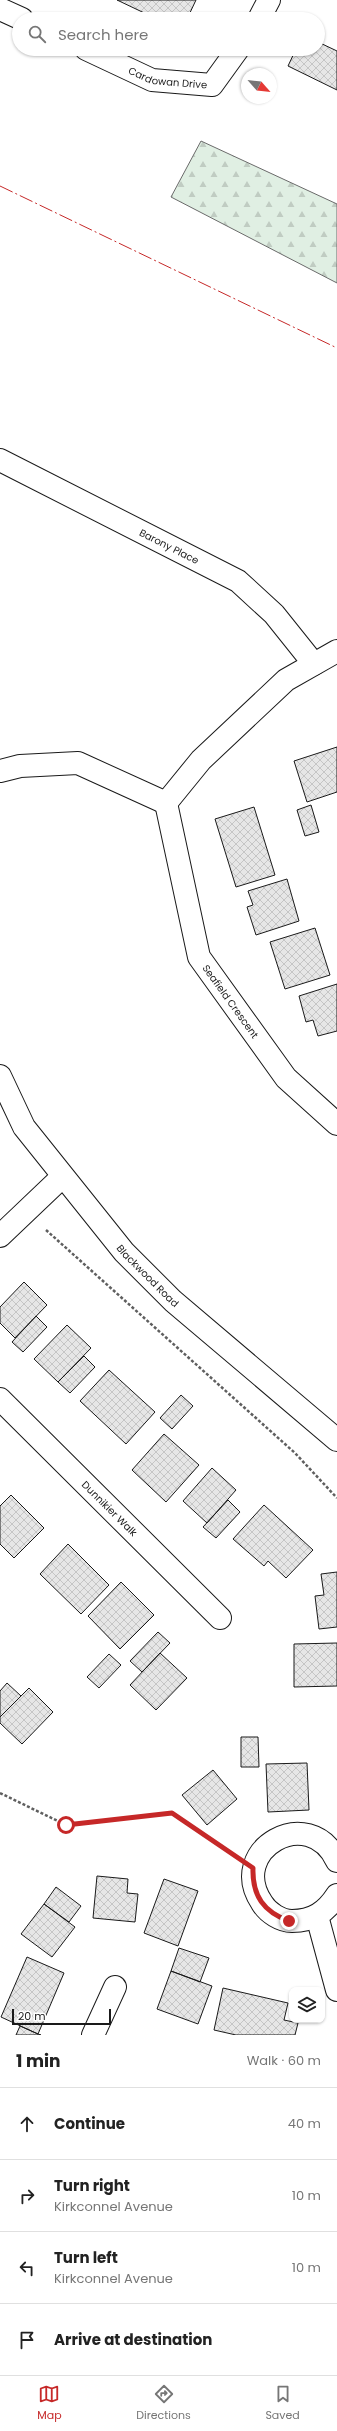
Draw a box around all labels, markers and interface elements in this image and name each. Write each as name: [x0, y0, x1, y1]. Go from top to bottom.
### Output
search box: [12, 12, 325, 56]
icon: search: [26, 23, 48, 45]
text: Search here: [58, 24, 148, 45]
street label: Cardowan Drive: [126, 62, 208, 92]
north arrow: [241, 68, 277, 104]
street label: Barony Place: [137, 525, 202, 568]
street label: Seafield Crescent: [199, 961, 263, 1042]
street label: Blackwood Road: [113, 1241, 182, 1310]
street label: Dunnikier Walk: [79, 1477, 142, 1540]
route start: [57, 1816, 75, 1834]
route end: [280, 1912, 298, 1930]
map controls: [289, 1987, 325, 2023]
button: layers: [289, 1987, 325, 2023]
scale bar: [12, 2007, 111, 2026]
text: 20 m: [18, 2008, 46, 2024]
text: 1 min: [16, 2049, 60, 2073]
text: Walk · 60 m: [247, 2051, 321, 2070]
icon: ahead: [16, 2113, 38, 2135]
text: Continue: [54, 2113, 125, 2134]
text: 40 m: [288, 2114, 321, 2133]
text: Turn right: [54, 2175, 130, 2196]
icon: right: [16, 2185, 38, 2207]
text: 10 m: [292, 2186, 321, 2205]
text: Kirkconnel Avenue: [54, 2197, 173, 2216]
text: Turn left: [54, 2247, 118, 2268]
icon: left: [16, 2257, 38, 2279]
text: 10 m: [292, 2258, 321, 2277]
text: Kirkconnel Avenue: [54, 2269, 173, 2288]
icon: arrive: [16, 2329, 38, 2351]
text: Arrive at destination: [54, 2329, 212, 2350]
tab: Map: [37, 2383, 62, 2424]
tab: Directions: [136, 2383, 191, 2424]
tab: Saved: [265, 2383, 300, 2424]

